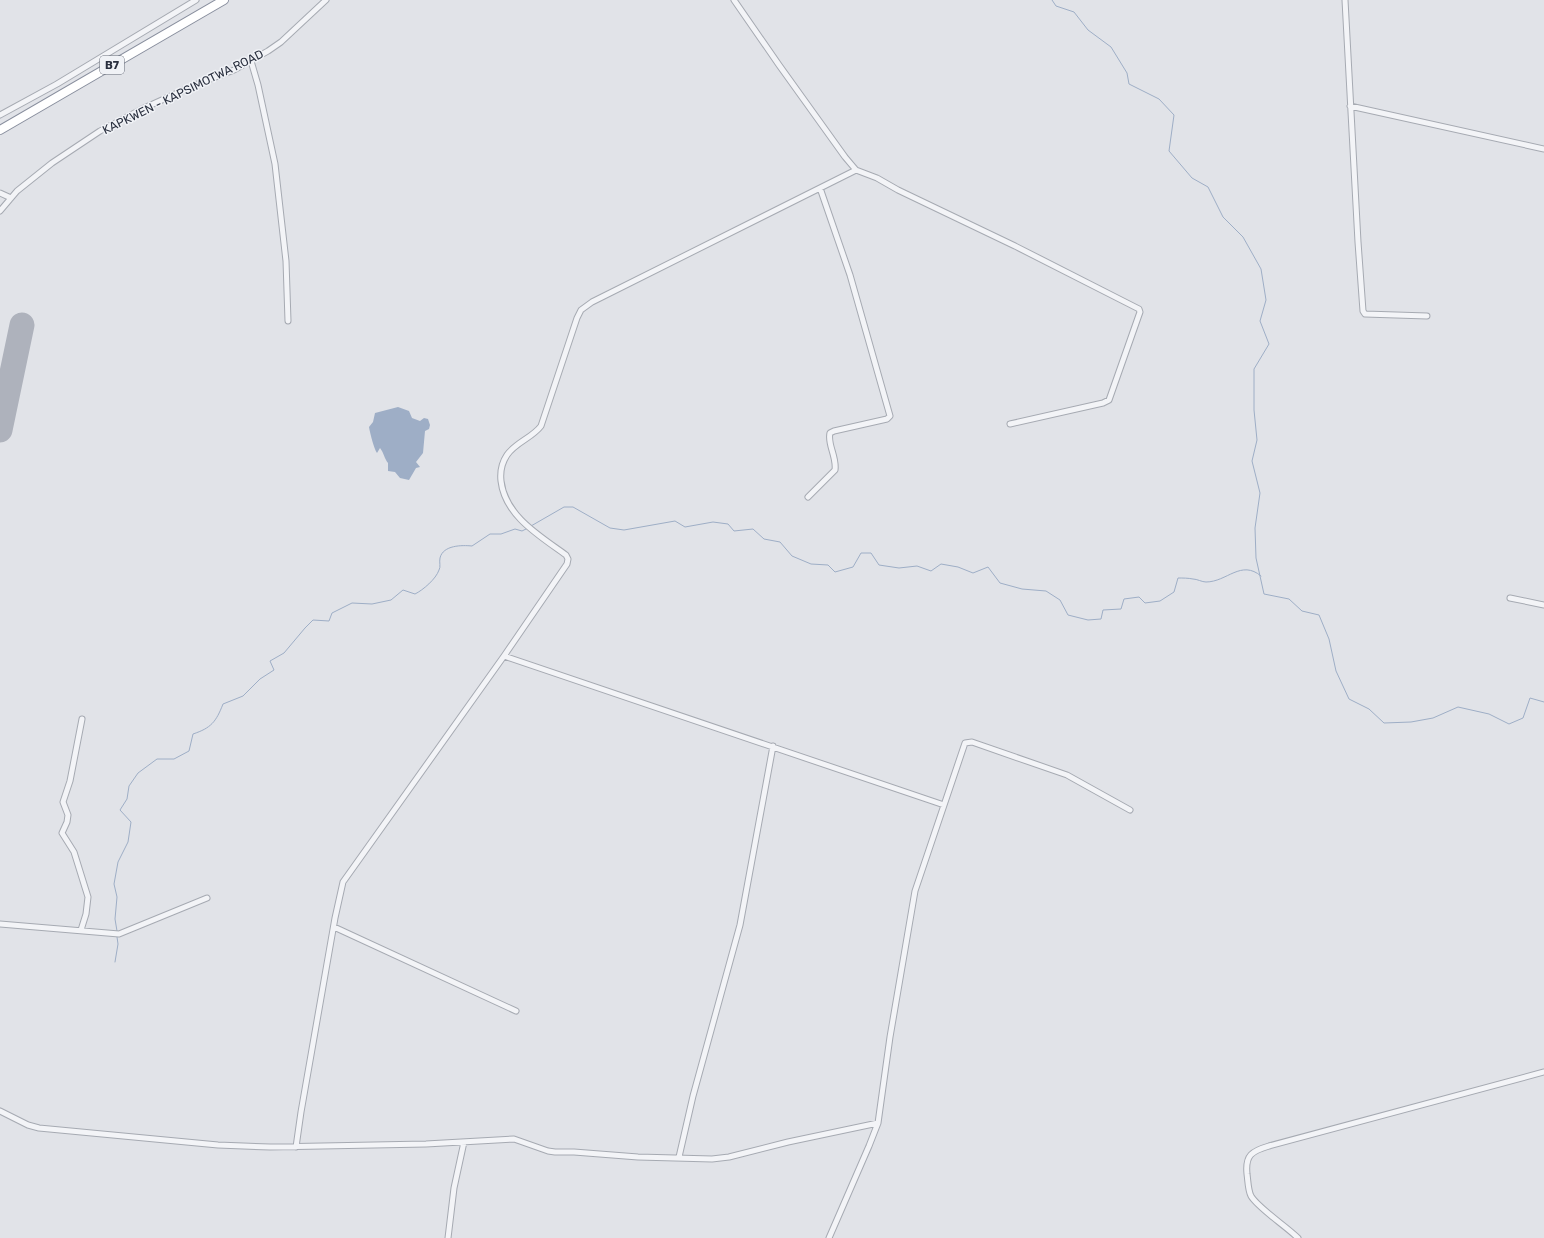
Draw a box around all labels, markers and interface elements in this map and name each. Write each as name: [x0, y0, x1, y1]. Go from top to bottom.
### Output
street label: KAPKWEN - KAPSIMOTWA ROAD: [100, 47, 266, 137]
road number: B7: [100, 56, 124, 74]

